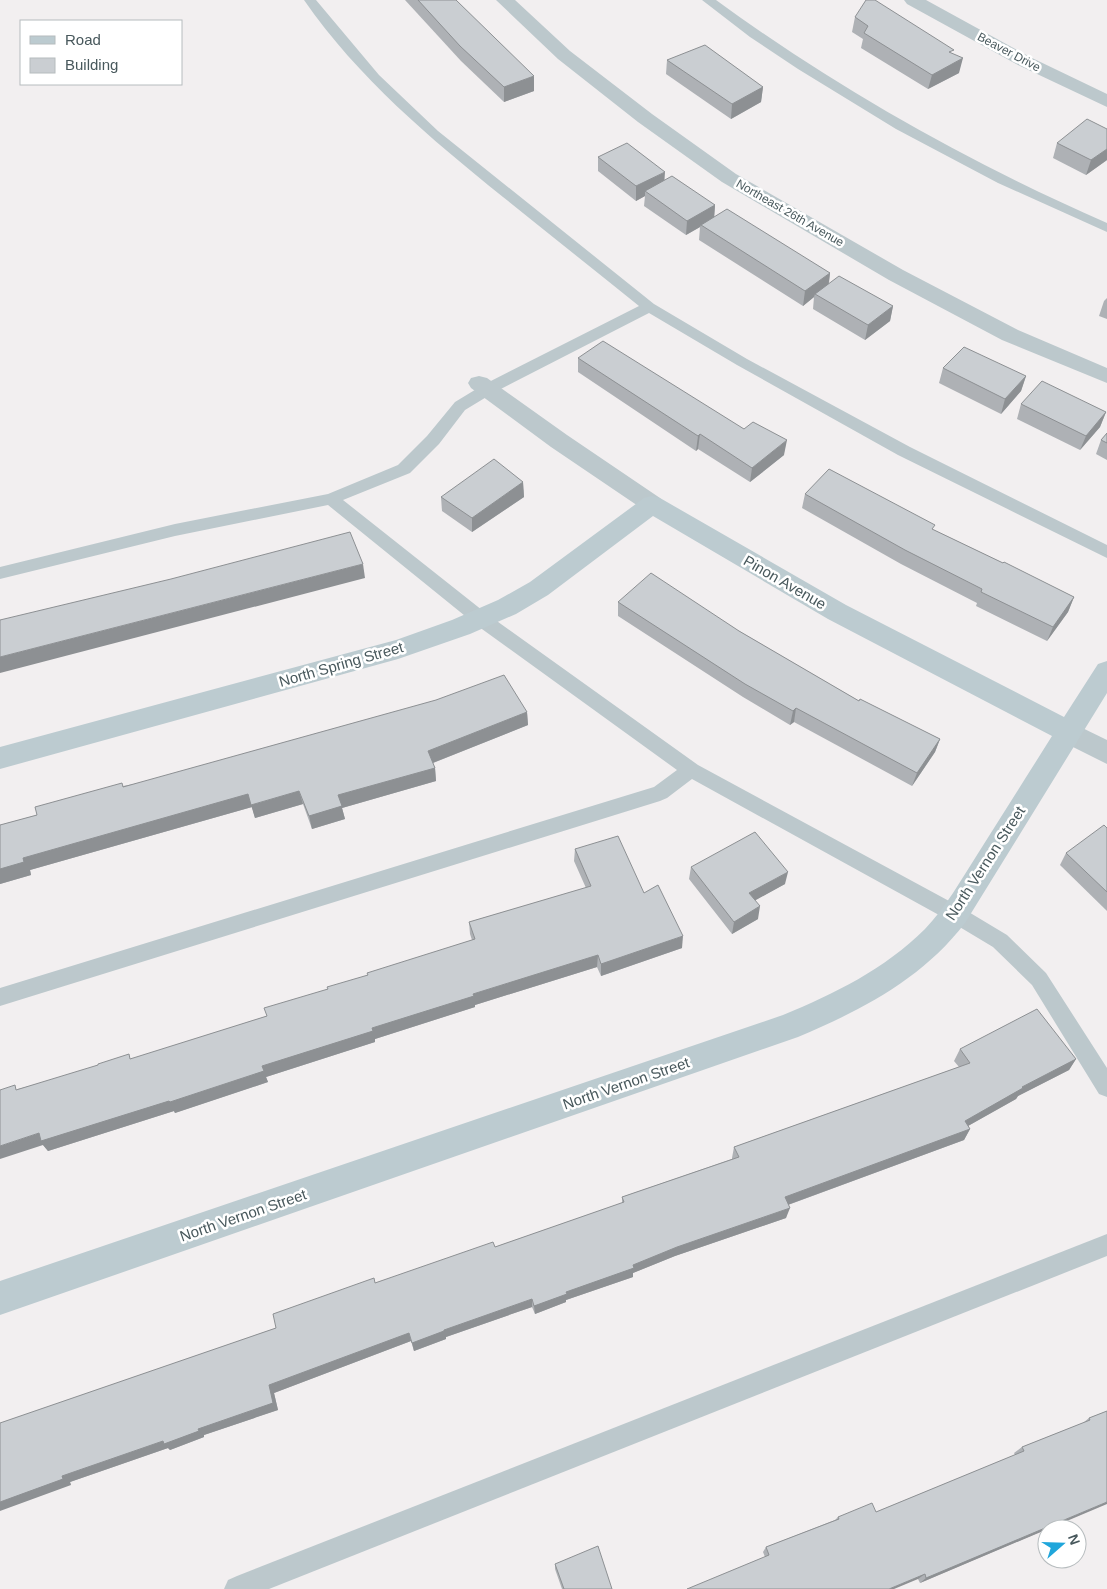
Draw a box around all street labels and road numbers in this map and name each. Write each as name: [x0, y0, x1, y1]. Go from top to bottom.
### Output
street label: Beaver Drive: [975, 30, 1043, 75]
street label: Northeast 26th Avenue: [734, 176, 847, 250]
street label: Pinon Avenue: [741, 552, 829, 612]
street label: North Spring Street: [277, 638, 406, 690]
street label: North Vernon Street: [942, 802, 1029, 923]
street label: North Vernon Street: [561, 1053, 692, 1113]
street label: North Vernon Street: [178, 1185, 309, 1245]

